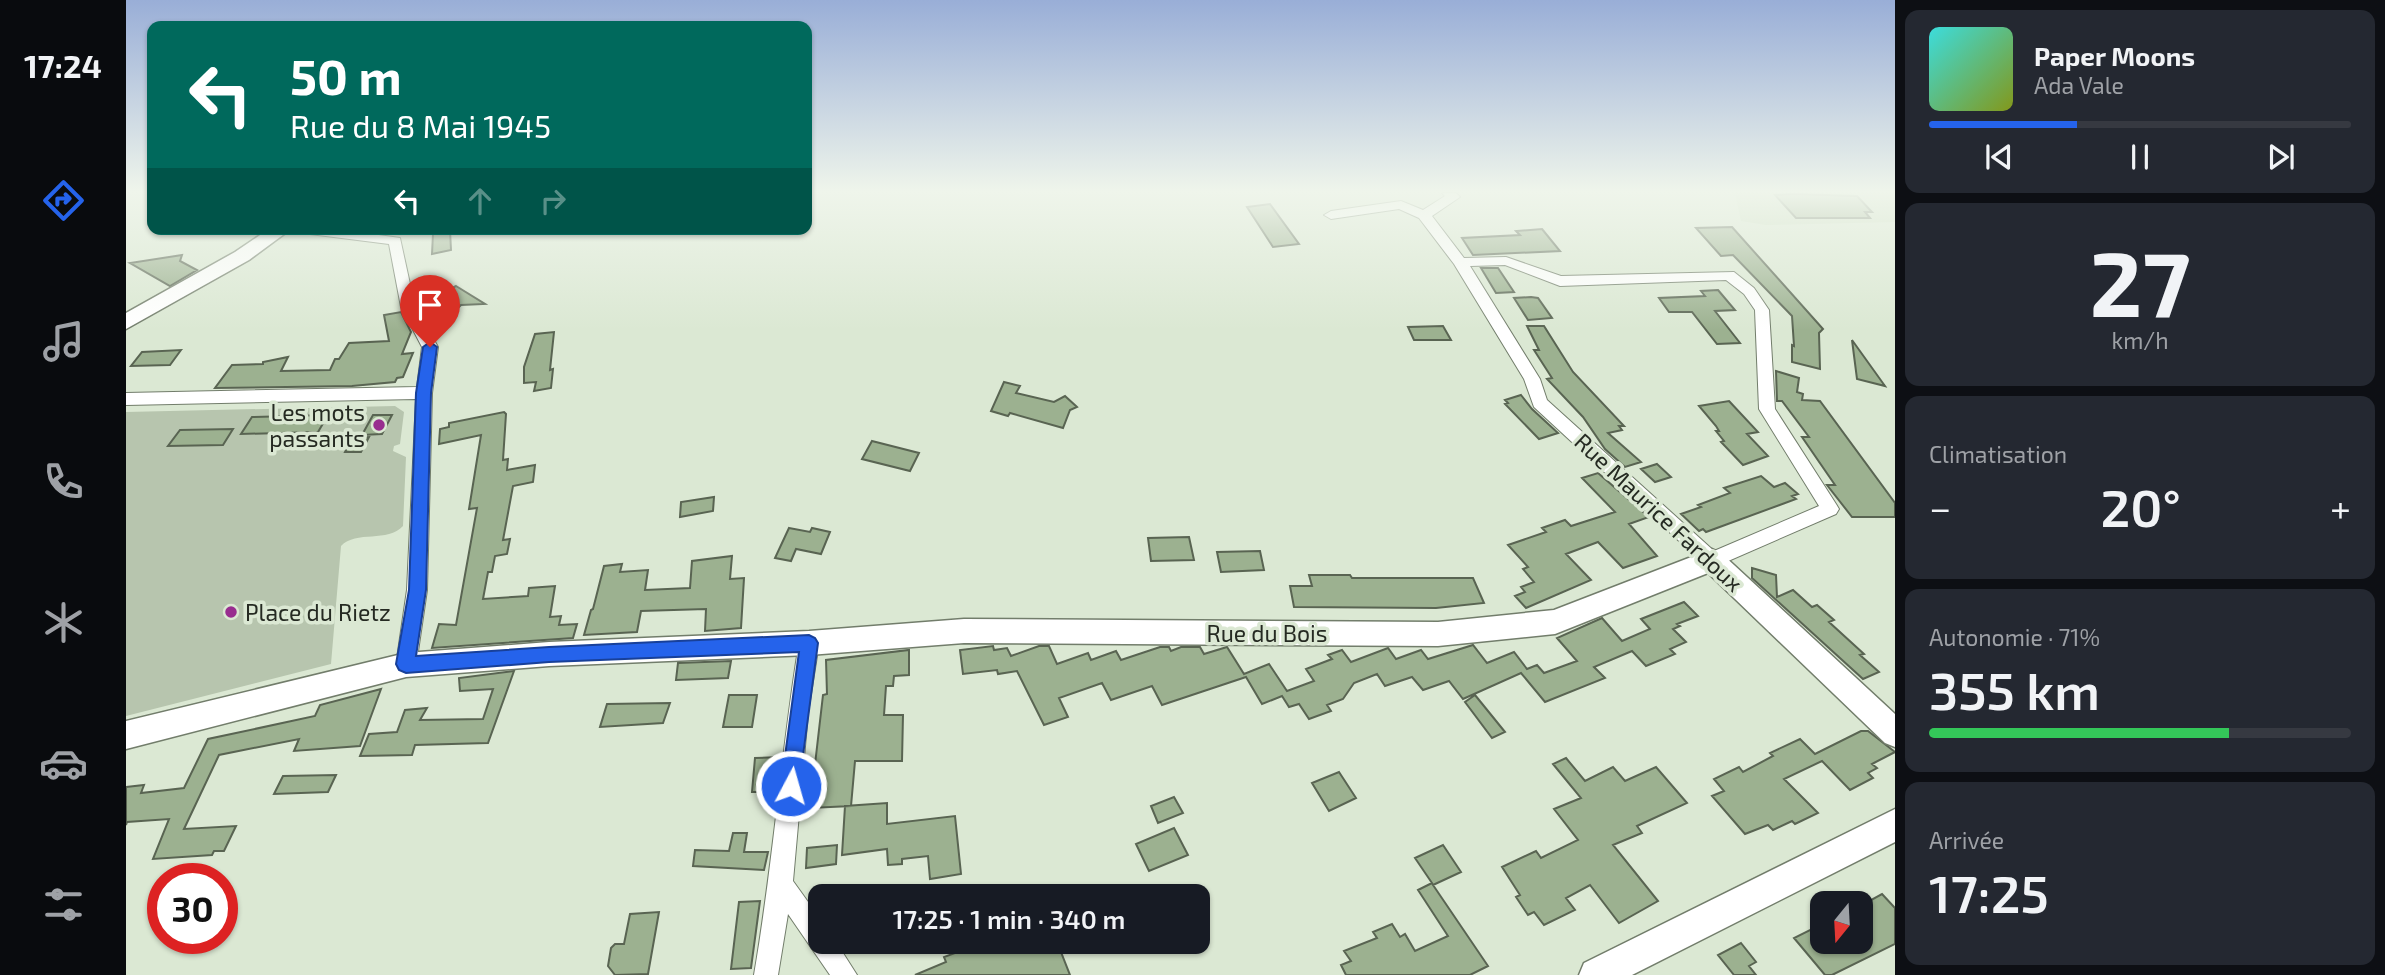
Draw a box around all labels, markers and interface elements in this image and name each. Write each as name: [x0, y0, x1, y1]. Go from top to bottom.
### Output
text: Paper Moons: [2034, 40, 2195, 71]
text: 17:24: [24, 46, 102, 84]
text: 50 m: [290, 46, 402, 105]
icon: left: [175, 49, 266, 140]
text: Ada Vale: [2034, 71, 2124, 99]
text: Rue du 8 Mai 1945: [290, 106, 551, 144]
icon: previous: [1980, 138, 2018, 176]
icon: pause: [2121, 138, 2159, 176]
icon: next: [2262, 138, 2300, 176]
icon: directions: [39, 176, 88, 225]
icon: left: [388, 182, 426, 220]
icon: ahead: [461, 182, 499, 220]
icon: right: [534, 182, 572, 220]
text: 27: [2090, 226, 2190, 335]
pin: [400, 275, 460, 347]
icon: arrive: [411, 286, 449, 324]
icon: music: [39, 317, 88, 366]
text: km/h: [2111, 326, 2169, 354]
place label: Les mots passants: [269, 398, 365, 452]
marker: Les mots passants: [371, 417, 387, 433]
street label: Rue Maurice Fardoux: [1569, 427, 1749, 597]
text: Climatisation: [1929, 440, 2067, 468]
icon: phone: [39, 457, 88, 506]
text: 20°: [2100, 475, 2181, 537]
text: −: [1929, 484, 1951, 530]
text: +: [2330, 484, 2351, 530]
icon: climate: [39, 598, 88, 647]
place label: Place du Rietz: [245, 598, 391, 626]
marker: Place du Rietz: [223, 604, 239, 620]
street label: Rue du Bois: [1207, 619, 1327, 647]
text: Autonomie · 71%: [1929, 623, 2100, 651]
text: 355 km: [1929, 658, 2100, 720]
icon: car: [39, 739, 88, 788]
position arrow: [754, 749, 828, 823]
text: Arrivée: [1929, 826, 2004, 854]
text: 17:25: [1929, 861, 2049, 923]
speed limit sign: 30: [147, 863, 238, 954]
icon: filters: [39, 880, 88, 929]
north arrow: [1810, 891, 1872, 954]
map controls: [1810, 891, 1873, 954]
text: 17:25 · 1 min · 340 m: [893, 903, 1125, 934]

